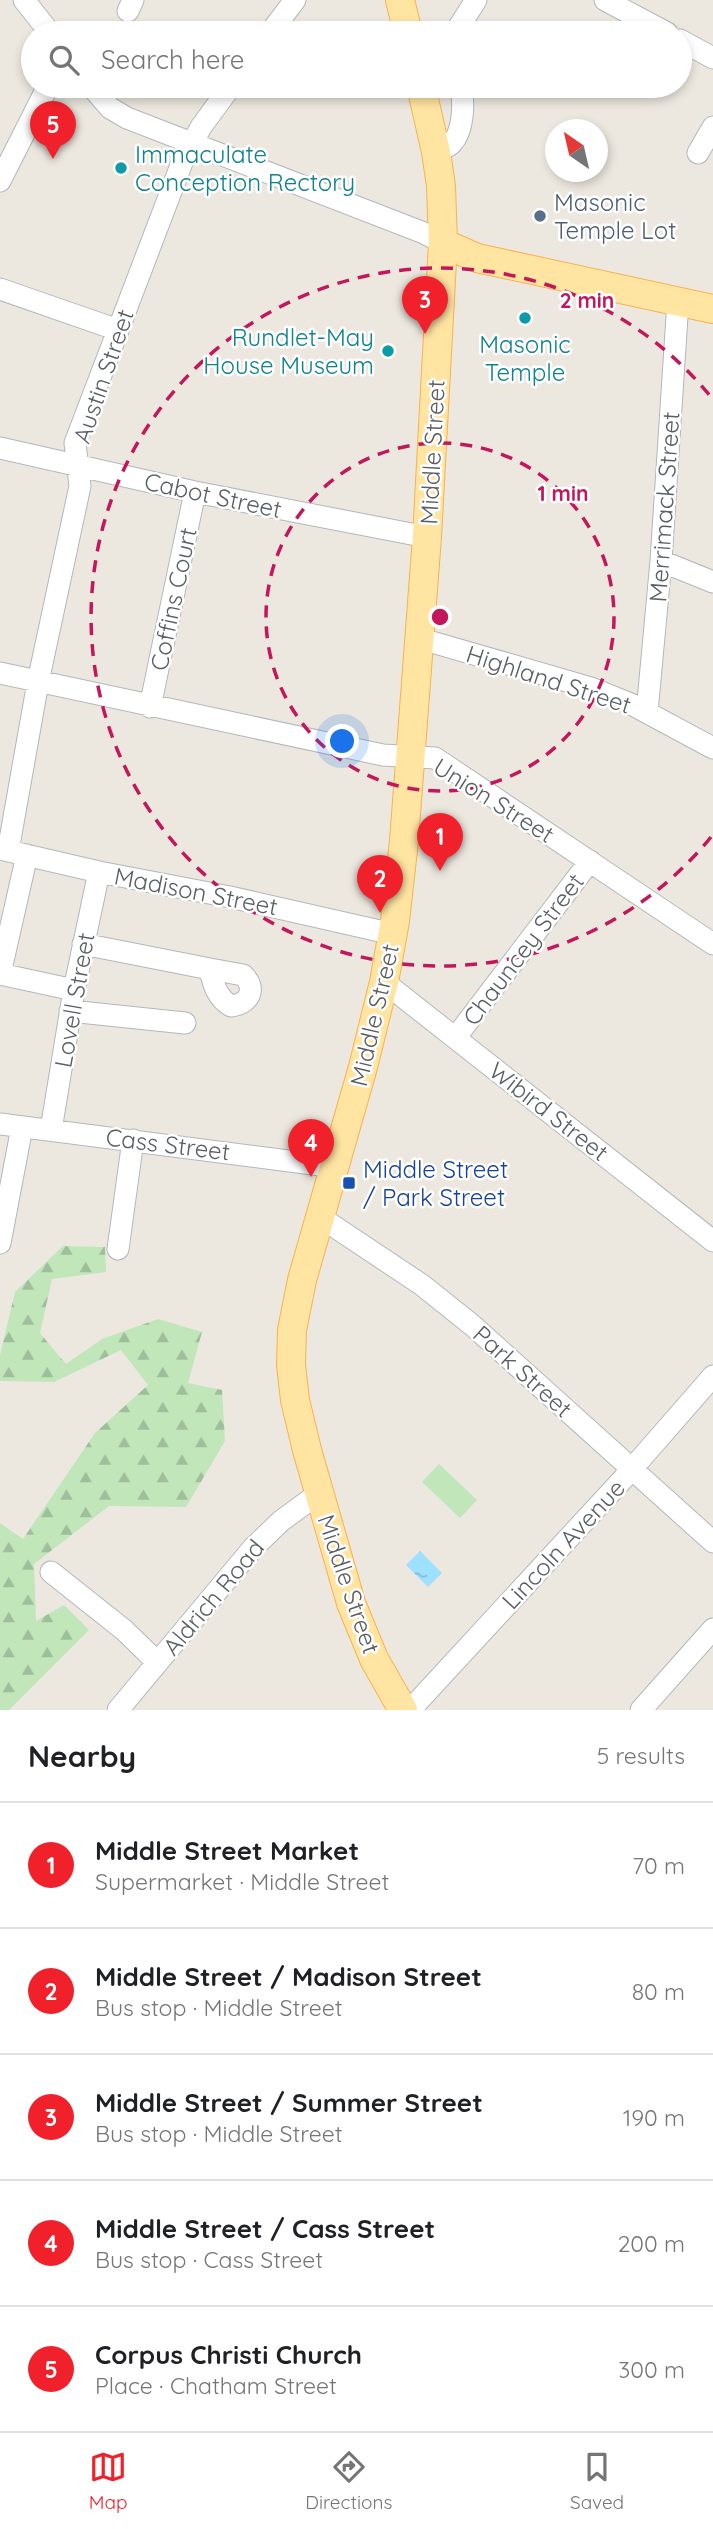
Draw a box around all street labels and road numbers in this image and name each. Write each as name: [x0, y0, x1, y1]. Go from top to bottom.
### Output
street label: Austin Street: [66, 305, 140, 447]
street label: Middle Street: [413, 379, 451, 525]
street label: Merrimack Street: [642, 411, 686, 603]
street label: Cabot Street: [142, 466, 284, 524]
street label: Coffins Court: [143, 525, 203, 673]
street label: Highland Street: [463, 638, 635, 720]
street label: Union Street: [428, 751, 560, 849]
street label: Madison Street: [112, 860, 280, 922]
street label: Chauncey Street: [456, 867, 590, 1031]
street label: Lovell Street: [47, 930, 101, 1070]
street label: Middle Street: [343, 941, 405, 1089]
street label: Wibird Street: [483, 1055, 615, 1167]
street label: Cass Street: [104, 1122, 232, 1166]
street label: Park Street: [467, 1319, 579, 1423]
street label: Lincoln Avenue: [495, 1473, 631, 1615]
street label: Middle Street: [311, 1511, 387, 1657]
street label: Aldrich Road: [156, 1533, 270, 1661]

